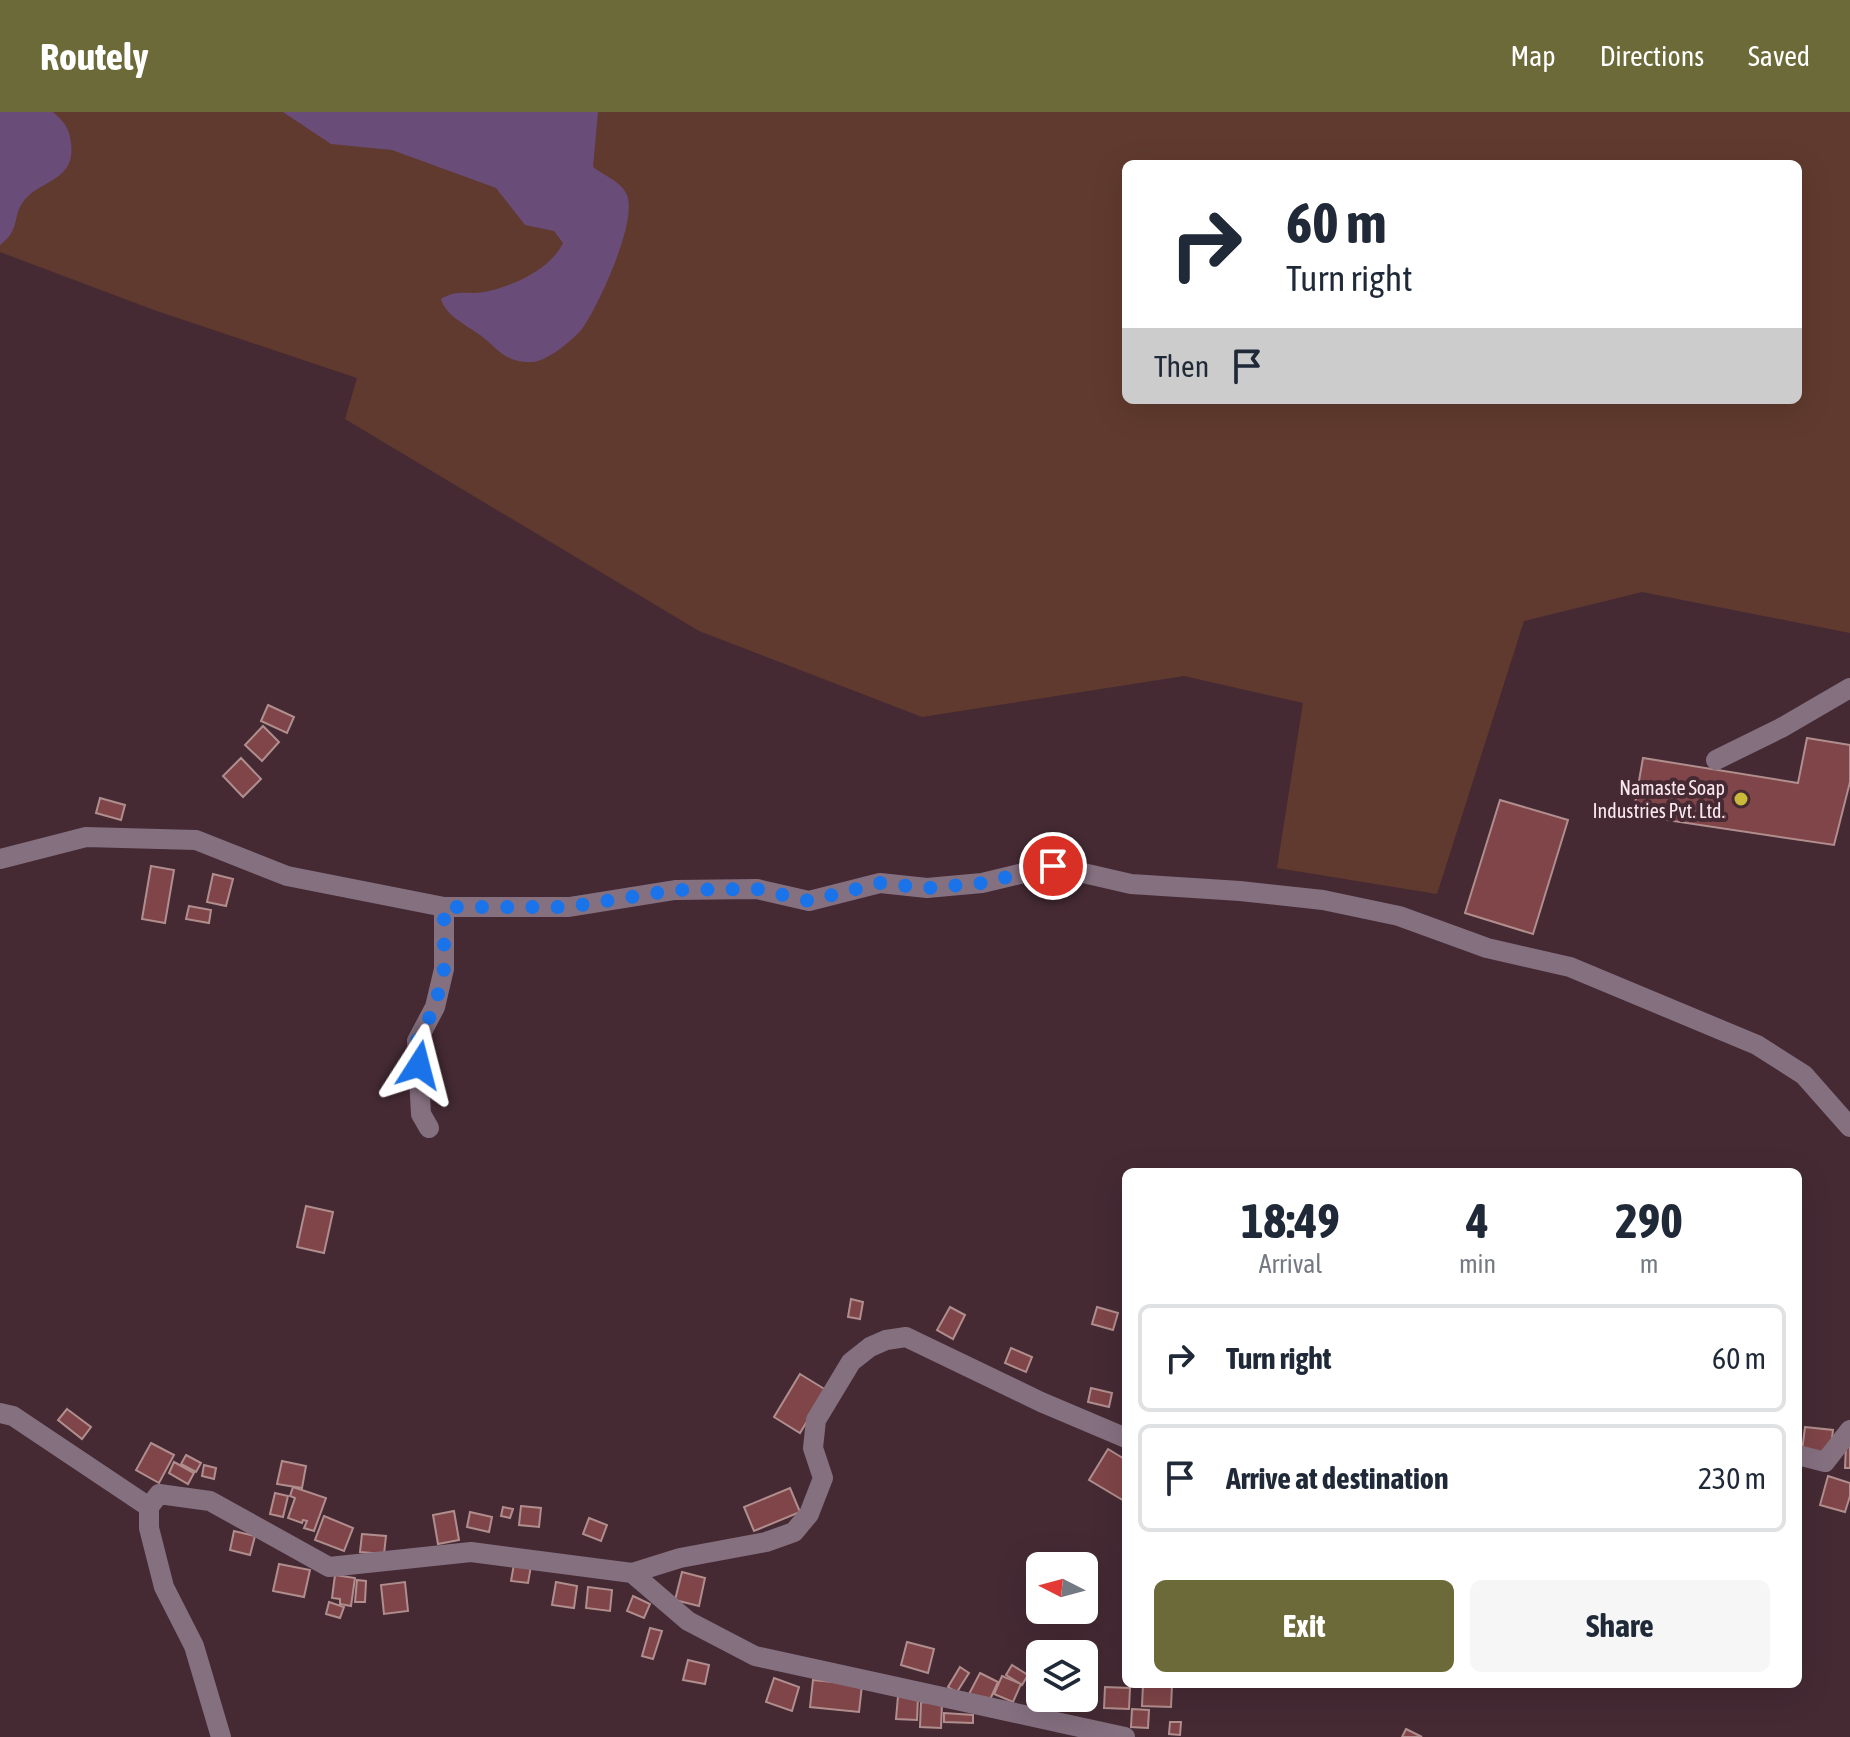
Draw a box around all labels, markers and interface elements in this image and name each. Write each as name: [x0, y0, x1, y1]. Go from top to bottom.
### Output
text: Routely: [40, 35, 148, 78]
text: Map: [1511, 40, 1556, 72]
text: Directions: [1600, 40, 1704, 72]
text: Saved: [1748, 40, 1810, 72]
text: 60 m: [1286, 191, 1387, 255]
icon: right: [1154, 192, 1258, 296]
text: Turn right: [1286, 257, 1413, 299]
icon: arrive: [1225, 344, 1269, 388]
text: Then: [1154, 349, 1209, 383]
place label: Namaste Soap Industries Pvt. Ltd.: [1592, 776, 1725, 822]
marker: Namaste Soap Industries Pvt. Ltd.: [1732, 790, 1750, 808]
pin: [1019, 832, 1087, 900]
icon: arrive: [1031, 844, 1075, 888]
position arrow: [377, 1023, 461, 1107]
text: 18:49: [1241, 1193, 1340, 1248]
text: 4: [1466, 1193, 1489, 1248]
text: 290: [1615, 1193, 1683, 1248]
text: Arrival: [1259, 1249, 1322, 1279]
text: min: [1459, 1249, 1496, 1279]
text: m: [1640, 1249, 1658, 1279]
icon: right: [1158, 1336, 1202, 1380]
text: Turn right: [1226, 1341, 1332, 1375]
text: 60 m: [1712, 1341, 1766, 1375]
icon: arrive: [1158, 1456, 1202, 1500]
text: Arrive at destination: [1226, 1461, 1448, 1495]
text: 230 m: [1698, 1461, 1766, 1495]
north arrow: [1026, 1552, 1098, 1624]
map controls: [1026, 1552, 1098, 1712]
button: Exit: [1154, 1580, 1454, 1672]
button: Share: [1470, 1580, 1770, 1672]
button: layers: [1026, 1640, 1098, 1712]

